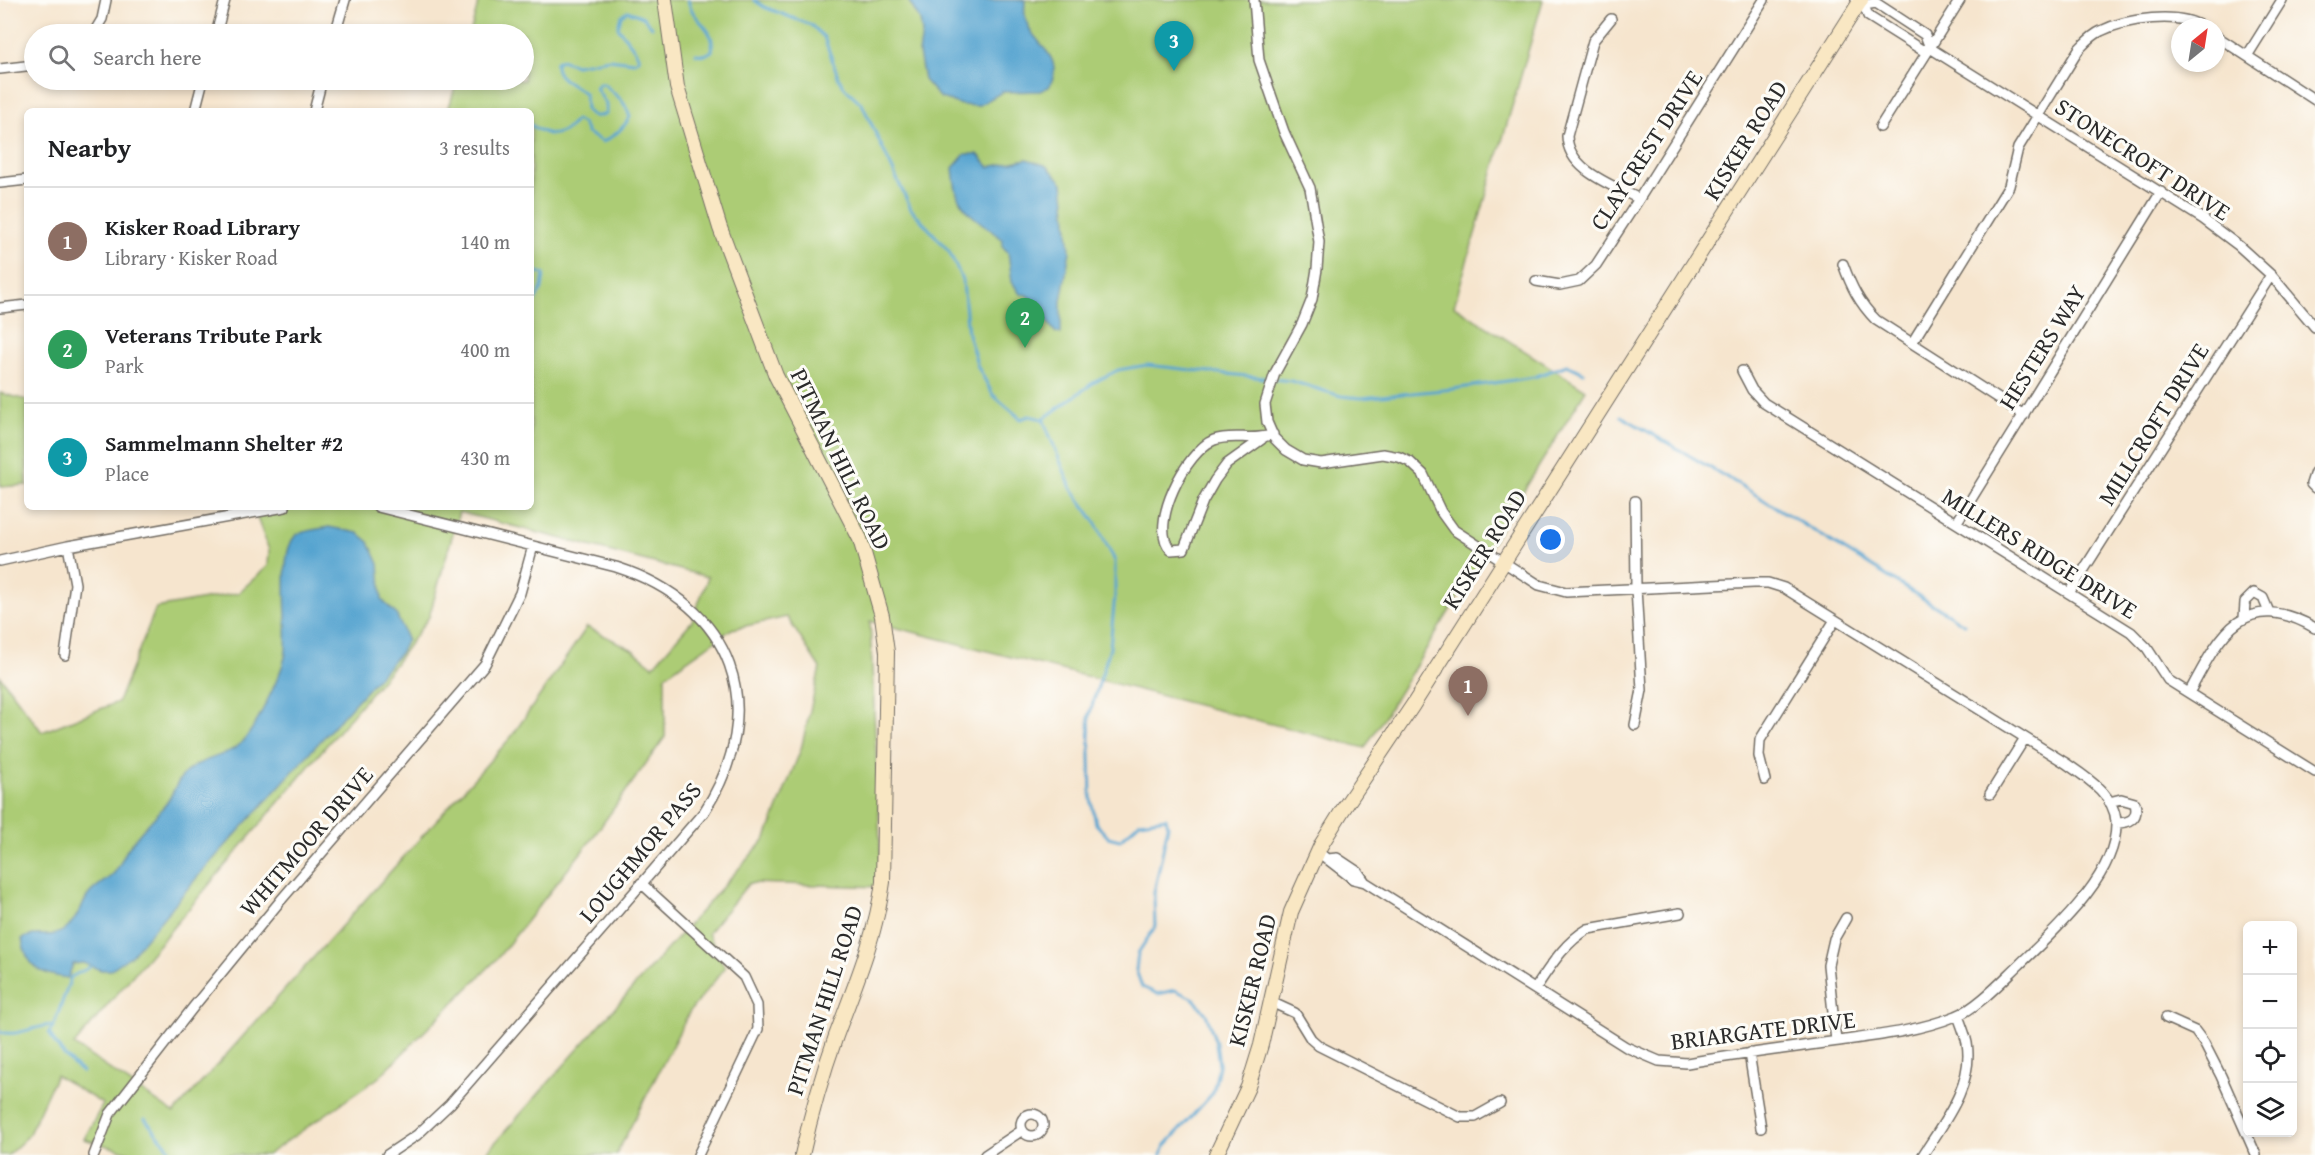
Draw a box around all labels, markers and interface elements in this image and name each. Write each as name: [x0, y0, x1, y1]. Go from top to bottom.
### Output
north arrow: [2171, 18, 2225, 72]
pin: 3: [1154, 22, 1194, 71]
search box: [24, 24, 534, 90]
icon: search: [45, 41, 78, 74]
text: Search here: [93, 41, 202, 73]
street label: CLAYCREST DRIVE: [1581, 63, 1711, 237]
street label: KISKER ROAD: [1694, 73, 1796, 207]
street label: STONECROFT DRIVE: [2048, 89, 2238, 229]
text: Nearby: [48, 128, 131, 167]
text: 3 results: [439, 133, 510, 162]
text: Kisker Road Library: [105, 211, 300, 243]
text: 1: [62, 227, 73, 256]
text: 140 m: [460, 227, 510, 256]
text: Library · Kisker Road: [105, 243, 278, 272]
street label: HESTERS WAY: [1990, 278, 2094, 416]
pin: 2: [1006, 298, 1044, 348]
text: Veterans Tribute Park: [105, 319, 322, 351]
text: 2: [62, 335, 73, 364]
text: 400 m: [460, 335, 510, 364]
street label: MILLCROFT DRIVE: [2089, 336, 2217, 512]
text: Park: [105, 351, 144, 380]
street label: PITMAN HILL ROAD: [782, 362, 900, 556]
text: Sammelmann Shelter #2: [105, 427, 343, 459]
text: 3: [62, 443, 73, 472]
text: 430 m: [460, 443, 510, 472]
text: Place: [105, 459, 149, 488]
street label: MILLERS RIDGE DRIVE: [1936, 479, 2144, 627]
street label: KISKER ROAD: [1433, 482, 1535, 616]
your location: [1536, 525, 1565, 554]
pin: 1: [1448, 666, 1488, 716]
street label: WHITMOOR DRIVE: [231, 758, 381, 924]
street label: LOUGHMOR PASS: [570, 774, 710, 930]
street label: PITMAN HILL ROAD: [777, 901, 871, 1099]
street label: KISKER ROAD: [1219, 910, 1285, 1050]
map controls: [2243, 921, 2297, 1137]
button: +: [2243, 921, 2297, 975]
button: −: [2243, 975, 2297, 1029]
street label: BRIARGATE DRIVE: [1669, 1001, 1857, 1059]
button: locate: [2243, 1029, 2297, 1083]
button: layers: [2243, 1083, 2297, 1137]

